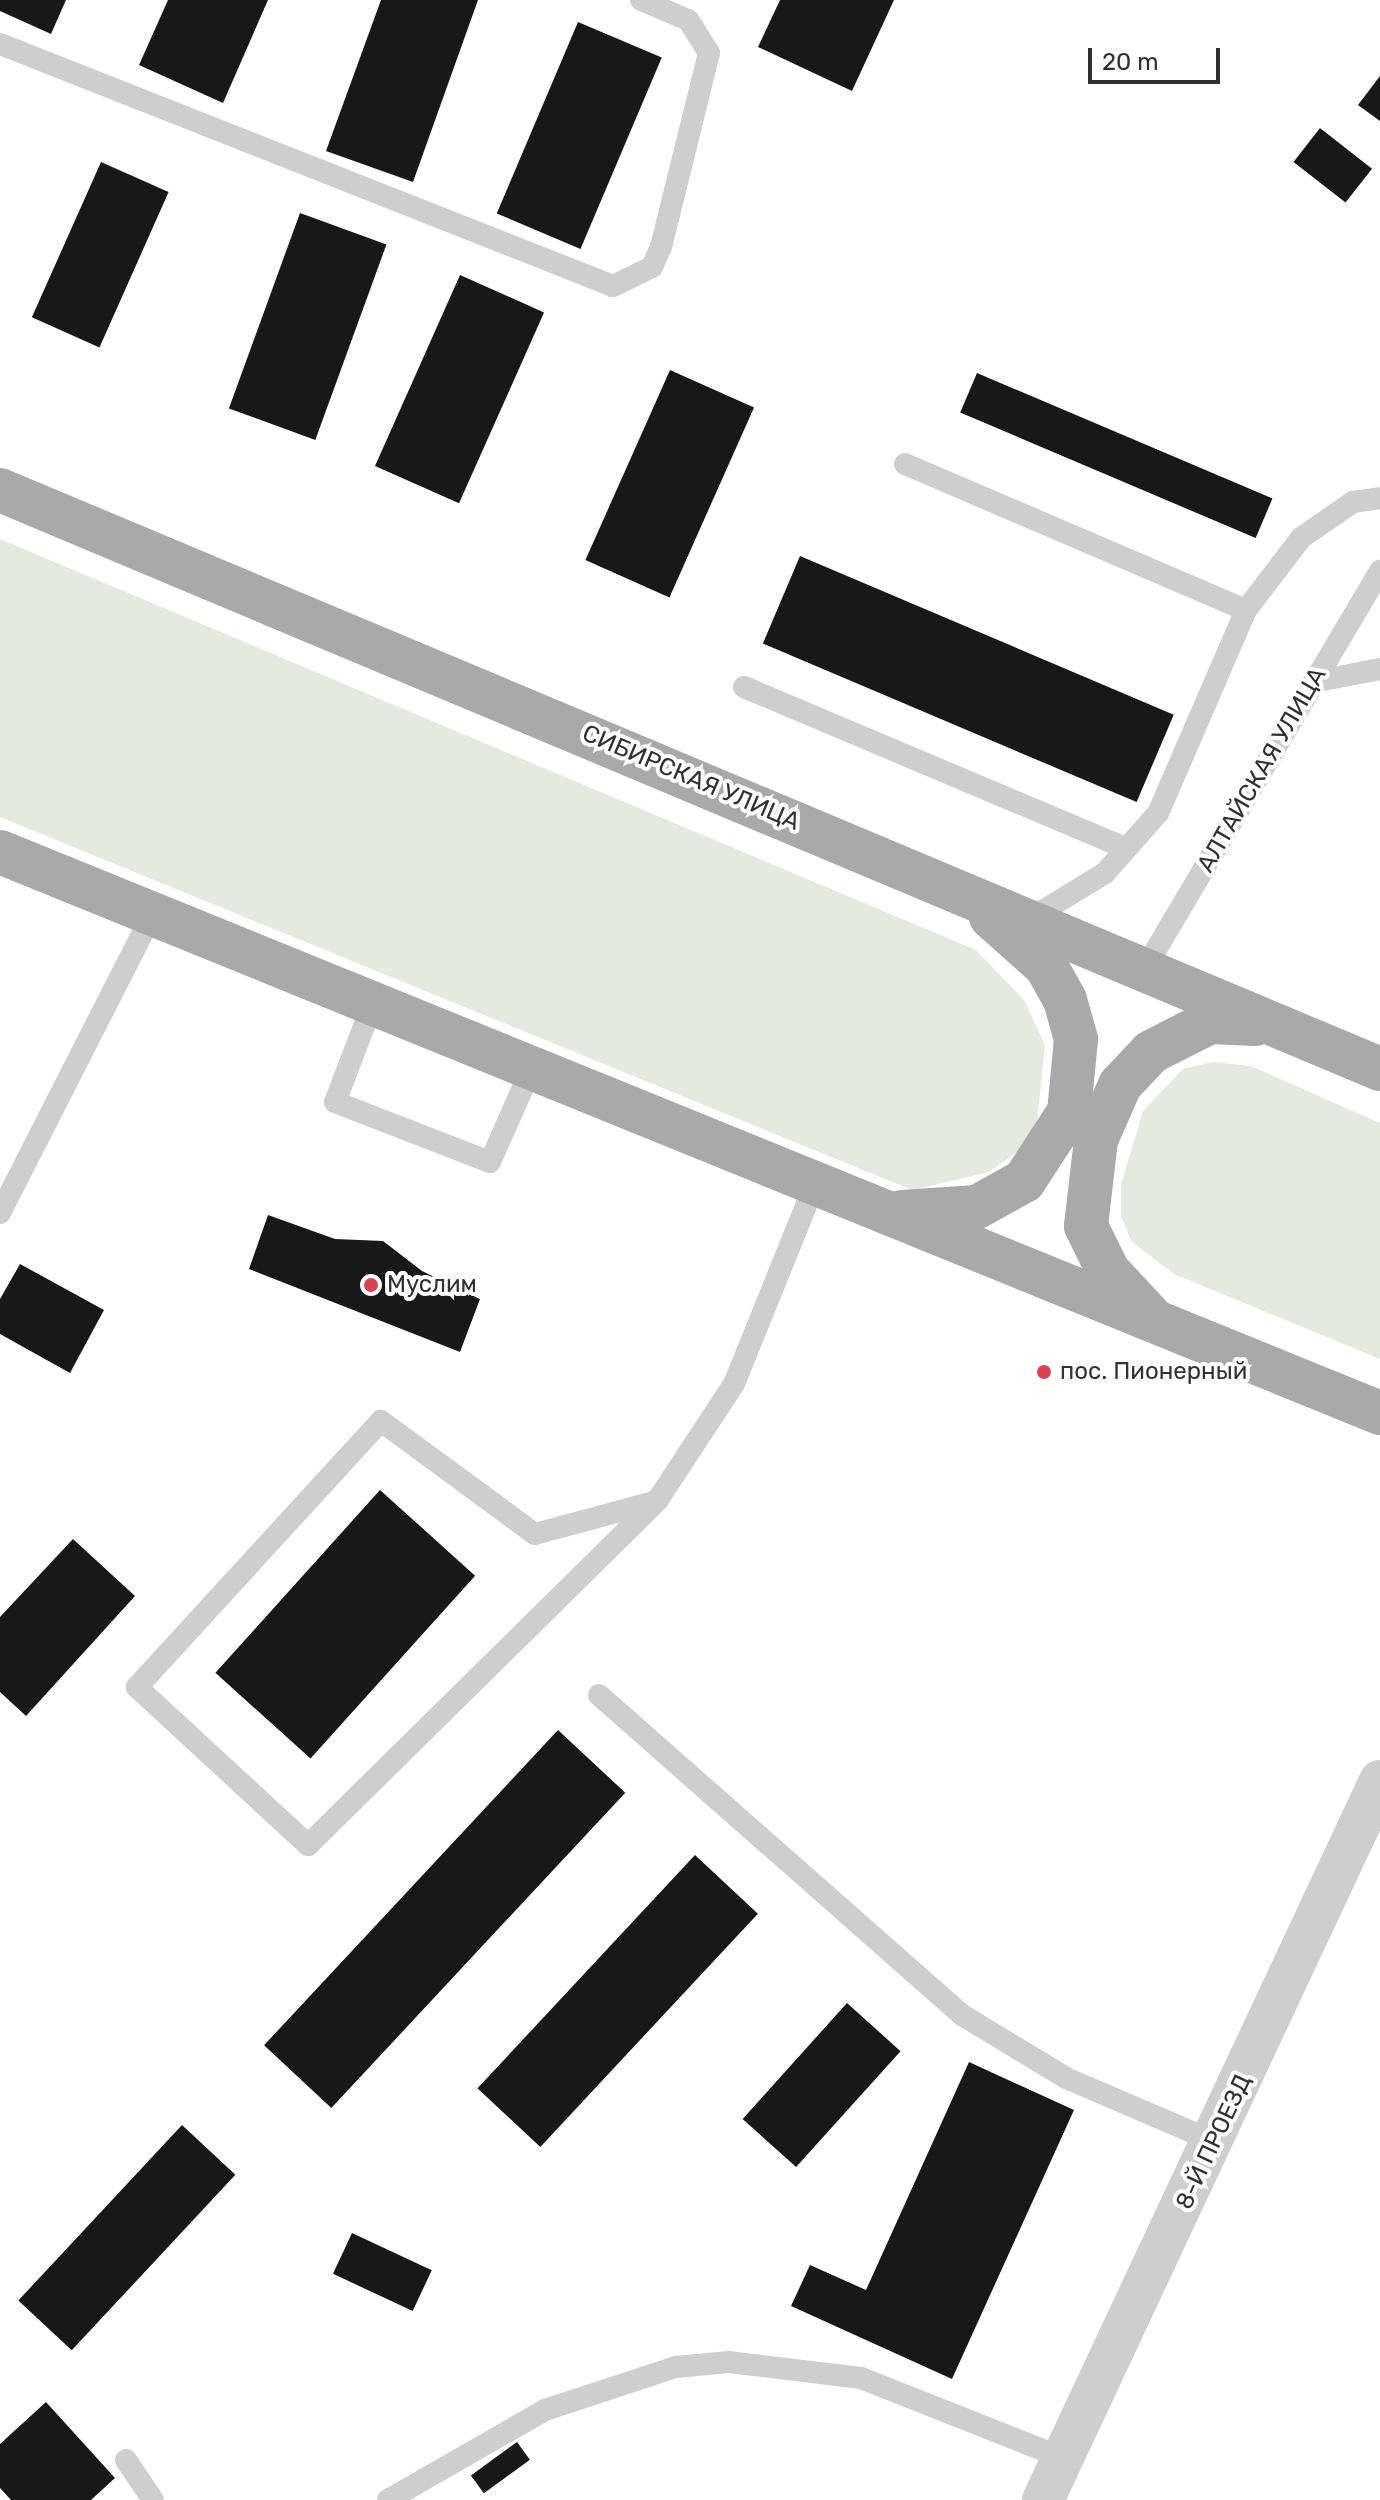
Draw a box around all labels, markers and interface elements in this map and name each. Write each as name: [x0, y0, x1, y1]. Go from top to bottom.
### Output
scale bar: [1092, 32, 1224, 82]
text: 20 m: [1102, 48, 1159, 76]
street label: АЛТАЙСКАЯ УЛИЦА: [1192, 662, 1332, 878]
street label: СИБИРСКАЯ УЛИЦА: [578, 719, 804, 837]
place label: Муслим: [387, 1271, 477, 1299]
marker: Муслим: [362, 1276, 380, 1294]
place label: пос. Пионерный: [1060, 1358, 1247, 1386]
marker: пос. Пионерный: [1035, 1363, 1053, 1381]
street label: 8-Й ПРОЕЗД: [1170, 2070, 1258, 2214]

